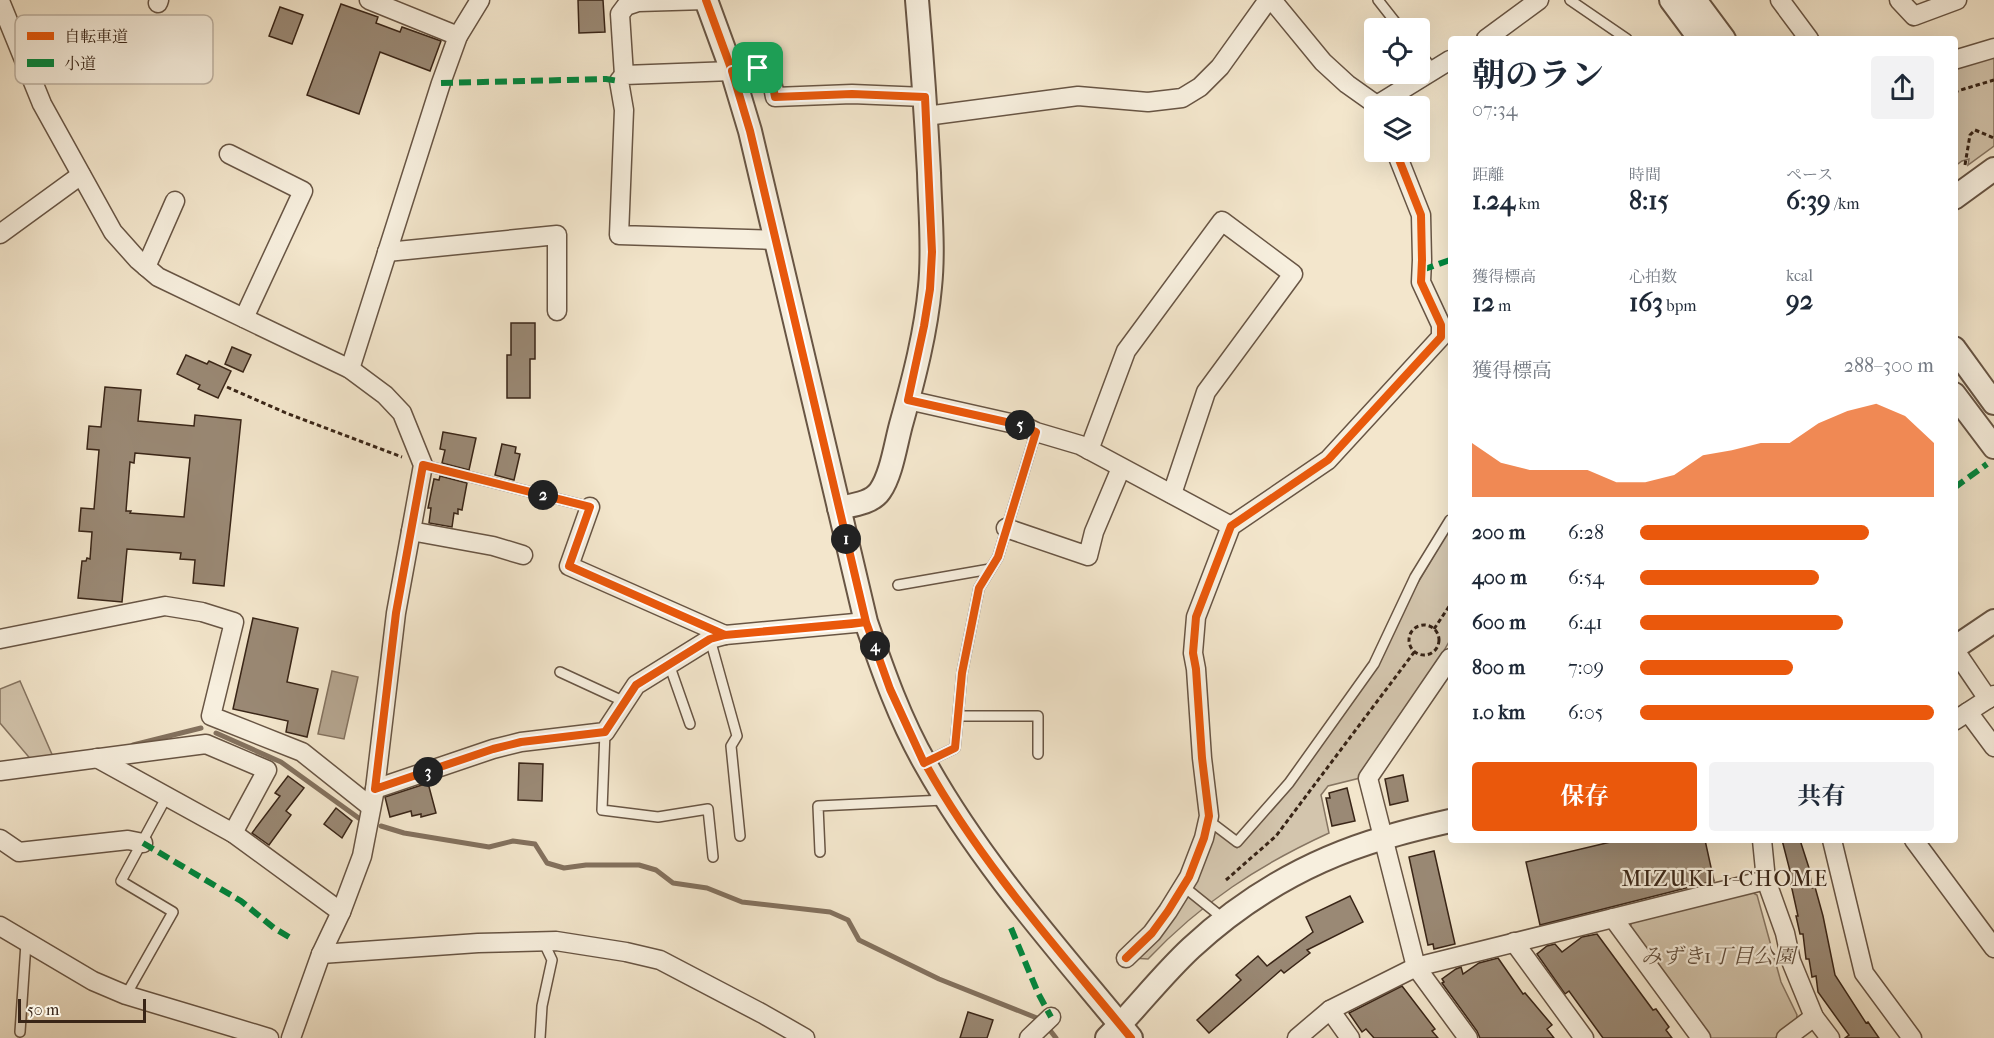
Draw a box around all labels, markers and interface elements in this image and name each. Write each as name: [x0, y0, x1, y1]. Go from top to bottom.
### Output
legend: [15, 15, 213, 84]
map controls: [1364, 18, 1430, 162]
button: locate: [1364, 18, 1430, 84]
text: 自転車道: [64, 27, 128, 46]
pin: [732, 42, 783, 93]
icon: arrive: [741, 51, 774, 84]
text: 小道: [64, 54, 96, 73]
text: 朝のラン: [1472, 56, 1604, 95]
button: share: [1871, 56, 1934, 119]
button: layers: [1364, 96, 1430, 162]
text: 07:34: [1472, 98, 1518, 121]
text: 距離: [1472, 165, 1504, 184]
text: 時間: [1629, 165, 1661, 184]
text: ペース: [1786, 165, 1833, 184]
text: 1.24: [1472, 185, 1515, 216]
text: 8:15: [1629, 185, 1669, 216]
text: 6:39: [1786, 185, 1831, 216]
text: km: [1515, 194, 1540, 213]
text: /km: [1831, 194, 1860, 213]
text: kcal: [1786, 266, 1813, 285]
text: 獲得標高: [1472, 267, 1536, 286]
text: 心拍数: [1629, 267, 1677, 286]
text: 92: [1786, 285, 1813, 316]
text: 12: [1472, 287, 1495, 318]
text: 163: [1629, 287, 1663, 318]
text: m: [1495, 296, 1511, 315]
text: bpm: [1663, 296, 1697, 315]
text: 288–300 m: [1844, 354, 1934, 377]
text: 獲得標高: [1472, 359, 1552, 382]
pin: 5: [1005, 410, 1035, 440]
text: 5: [1017, 415, 1023, 434]
pin: 2: [528, 480, 558, 510]
text: 2: [539, 485, 547, 504]
text: 200 m: [1472, 521, 1525, 544]
text: 6:28: [1568, 521, 1604, 544]
pin: 1: [831, 524, 861, 554]
text: 1: [843, 529, 849, 548]
text: 400 m: [1472, 566, 1527, 589]
text: 6:54: [1568, 566, 1604, 589]
text: 600 m: [1472, 611, 1526, 634]
text: 6:41: [1568, 611, 1603, 634]
pin: 4: [860, 631, 890, 661]
text: 4: [870, 636, 880, 655]
text: 800 m: [1472, 656, 1525, 679]
text: 7:09: [1568, 656, 1604, 679]
text: 1.0 km: [1472, 701, 1525, 724]
text: 6:05: [1568, 701, 1603, 724]
pin: 3: [413, 757, 443, 787]
text: 3: [425, 762, 431, 781]
button: 保存: [1472, 762, 1697, 831]
button: 共有: [1709, 762, 1934, 831]
district label: MIZUKI 1-CHOME: [1621, 866, 1829, 892]
park label: みずき1丁目公園: [1641, 944, 1798, 968]
scale bar: [18, 996, 146, 1024]
text: 50 m: [27, 1000, 59, 1019]

